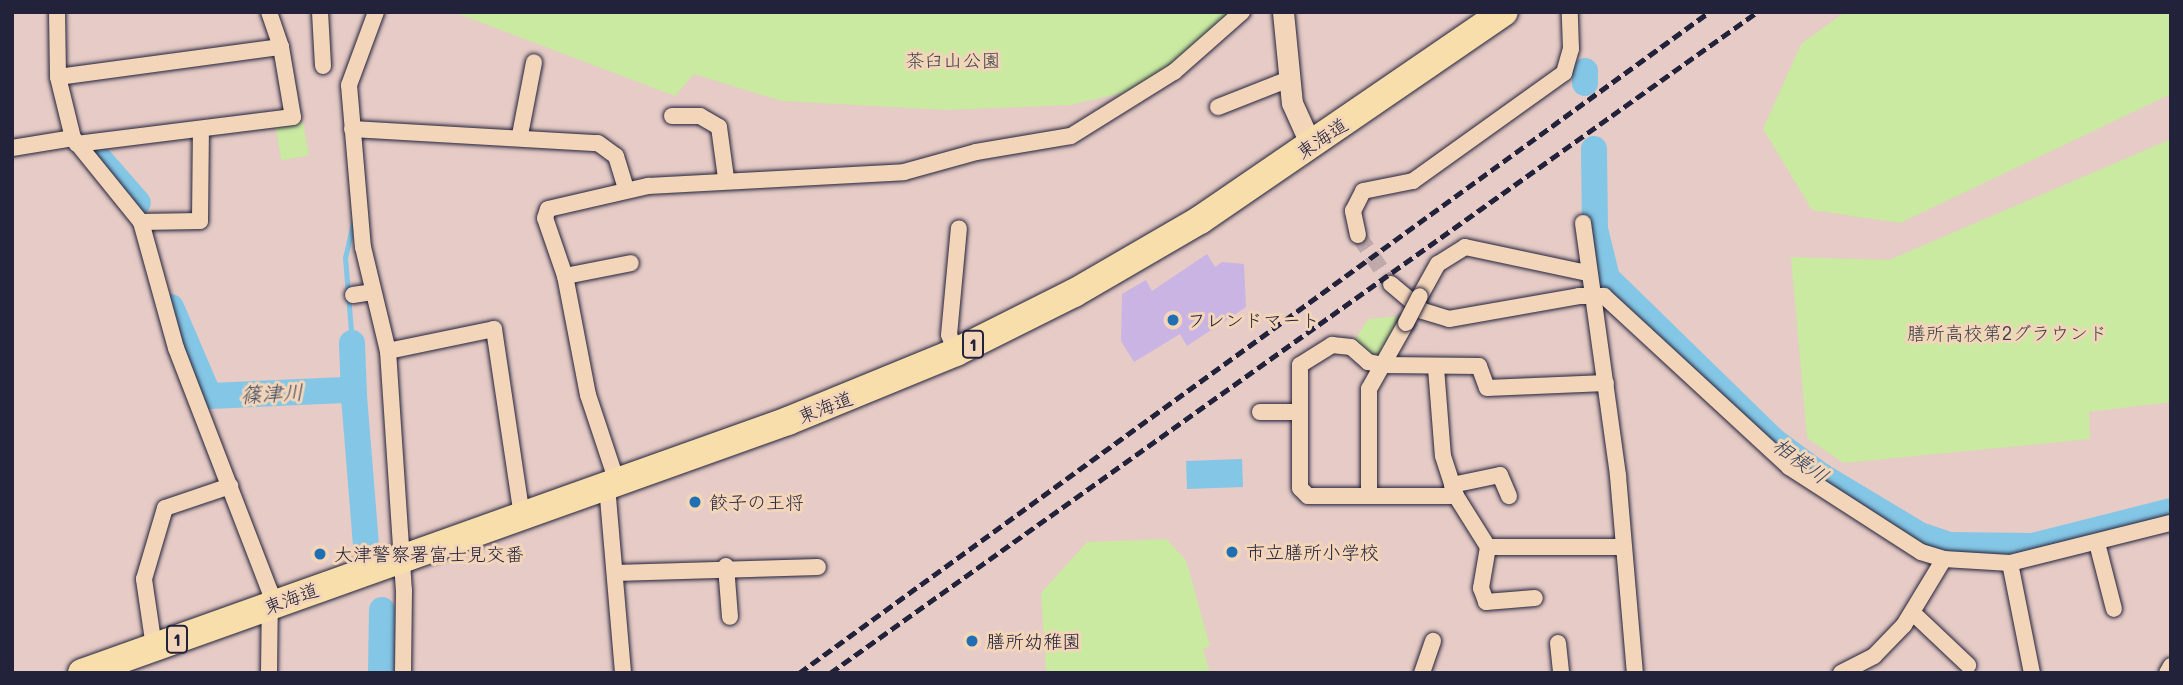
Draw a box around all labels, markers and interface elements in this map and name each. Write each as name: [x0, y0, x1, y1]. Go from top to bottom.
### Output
park label: 茶臼山公園: [906, 49, 1000, 71]
street label: 東海道: [1292, 113, 1352, 163]
place label: フレンドマート: [1187, 309, 1320, 331]
marker: フレンドマート: [1165, 312, 1181, 328]
park label: 膳所高校第2グラウンド: [1907, 322, 2107, 344]
road number: 1: [961, 330, 985, 358]
water label: 篠津川: [240, 379, 304, 407]
street label: 東海道: [794, 386, 856, 428]
water label: 相模川: [1768, 431, 1834, 489]
place label: 餃子の王将: [709, 491, 804, 513]
marker: 餃子の王将: [687, 494, 703, 510]
place label: 市立膳所小学校: [1246, 541, 1379, 563]
place label: 大津警察署富士見交番: [334, 543, 524, 565]
marker: 市立膳所小学校: [1224, 544, 1240, 560]
marker: 大津警察署富士見交番: [312, 546, 328, 562]
street label: 東海道: [260, 578, 322, 618]
road number: 1: [165, 624, 189, 654]
place label: 膳所幼稚園: [986, 630, 1081, 652]
marker: 膳所幼稚園: [964, 633, 980, 649]

